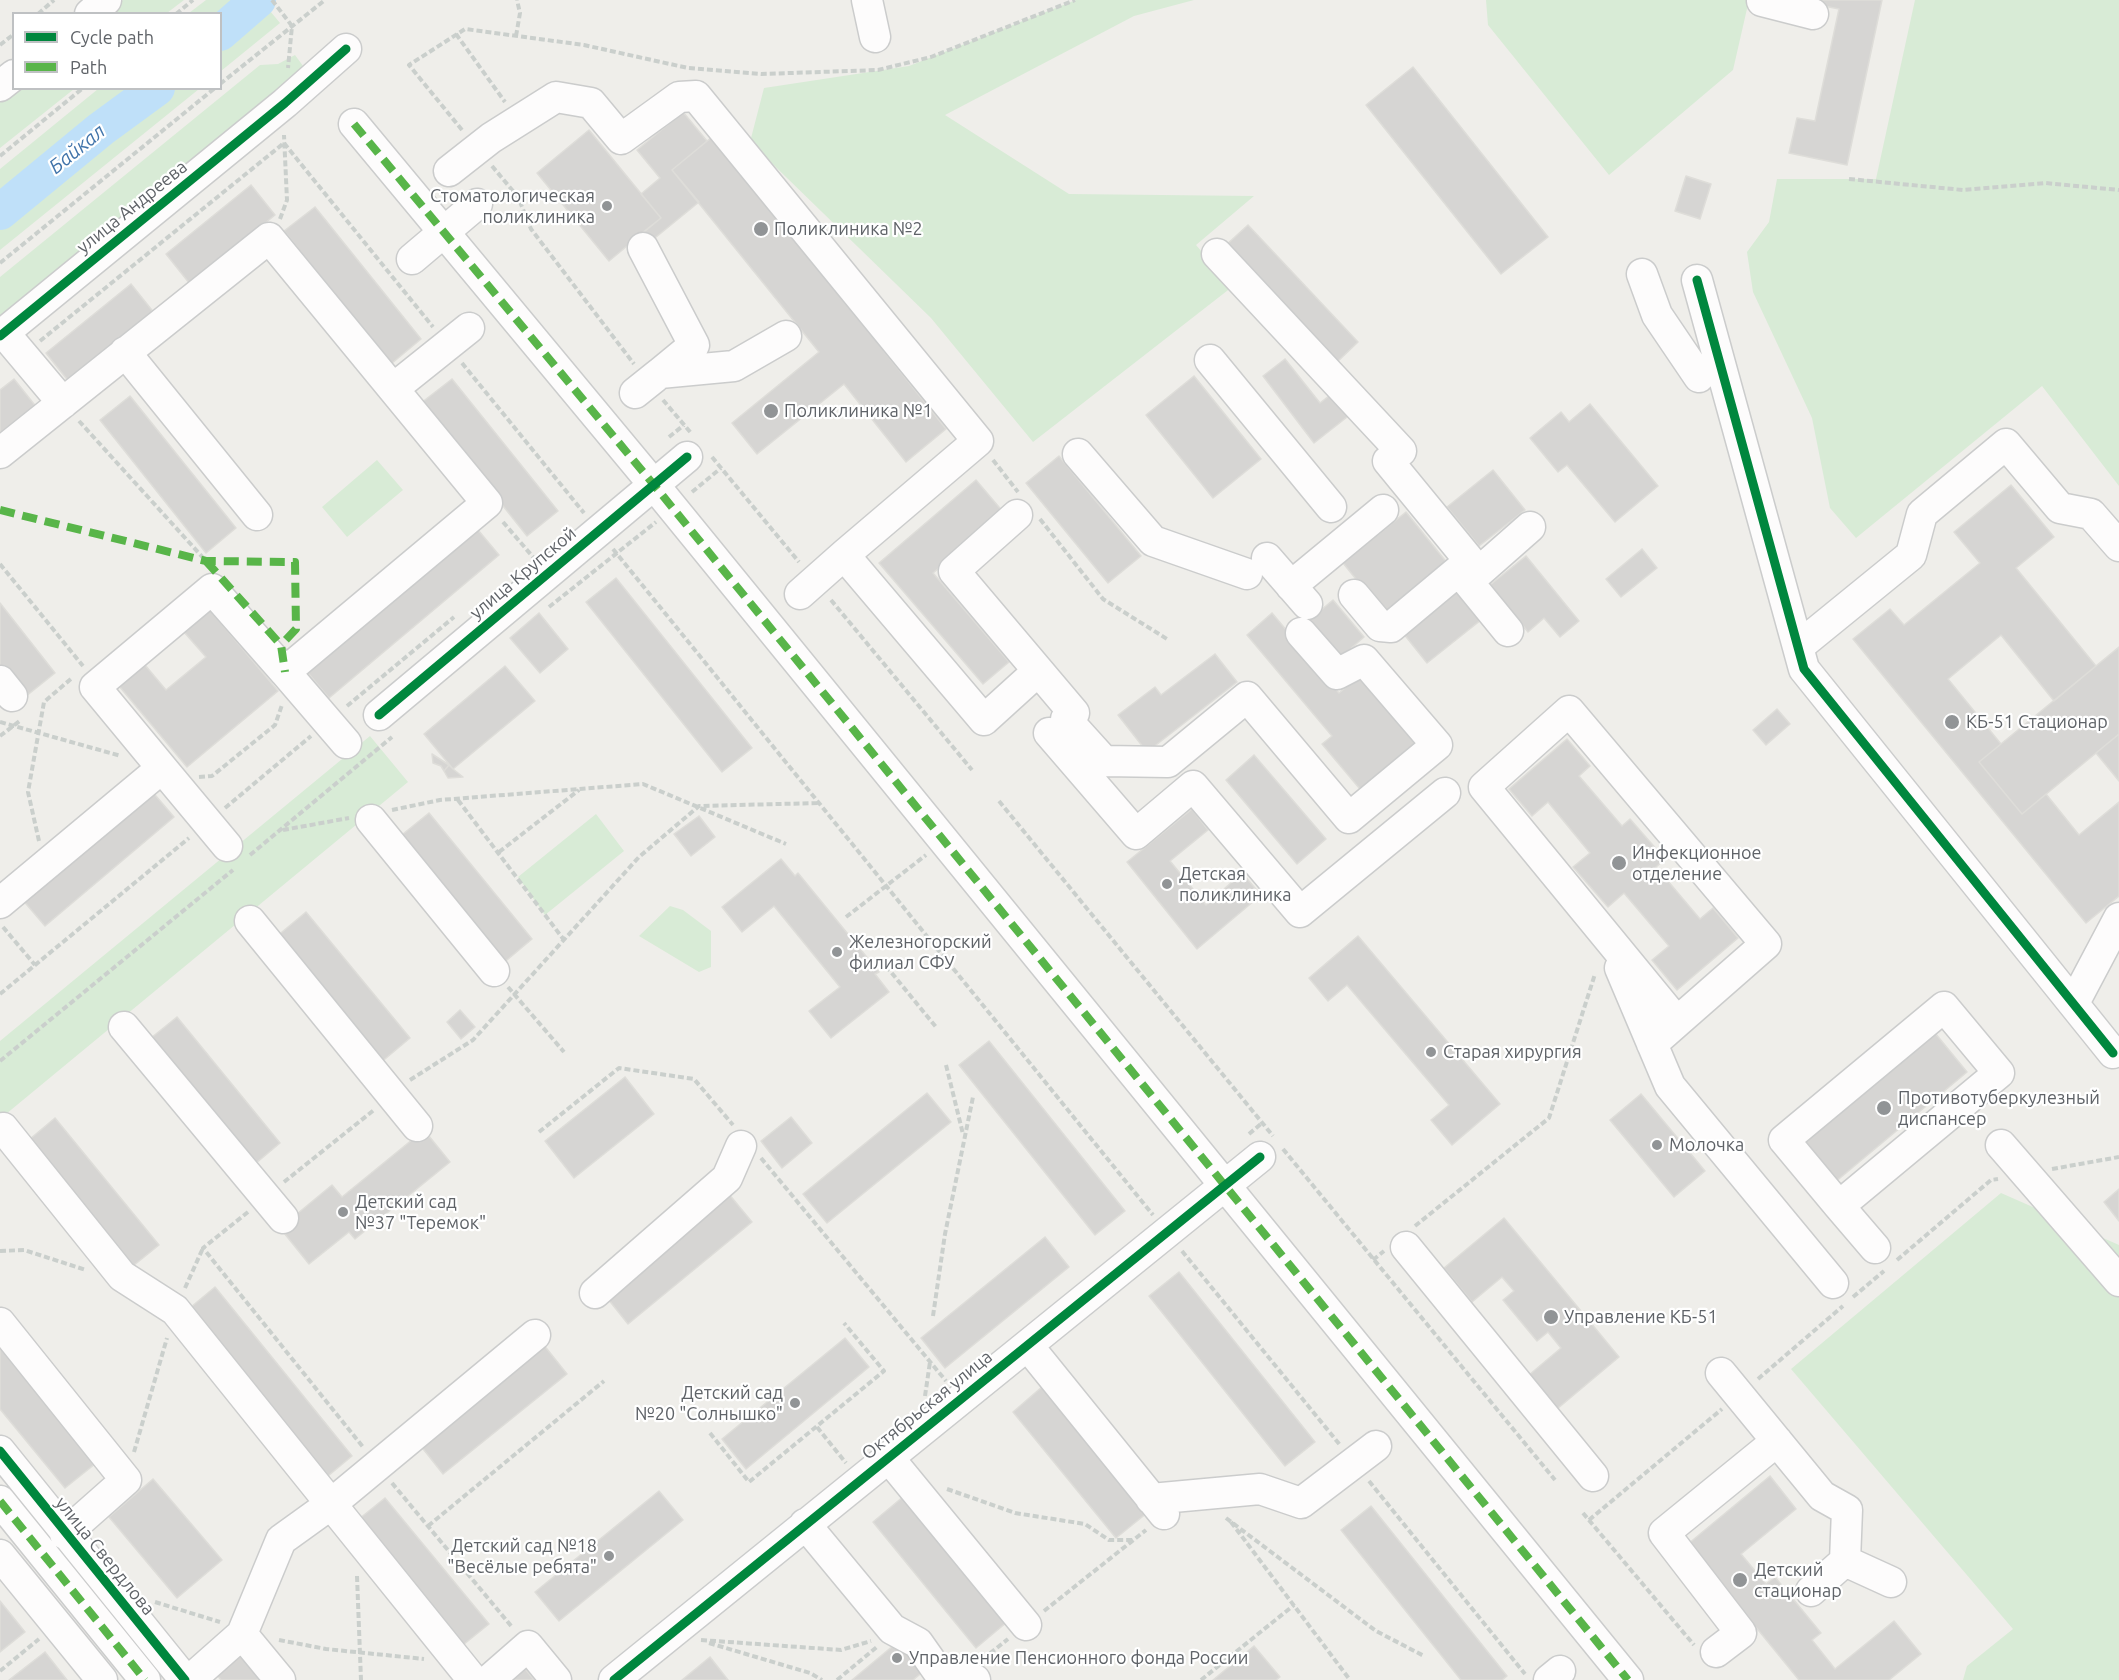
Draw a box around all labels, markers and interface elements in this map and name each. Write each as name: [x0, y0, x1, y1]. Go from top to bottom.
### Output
legend: [12, 12, 222, 90]
text: Cycle path: [70, 27, 154, 47]
text: Path: [70, 57, 107, 77]
water label: Байкал: [44, 119, 110, 179]
street label: улица Андреева: [72, 156, 192, 258]
place label: Стоматологическая поликлиника: [430, 185, 595, 228]
marker: Стоматологическая поликлиника: [600, 199, 614, 213]
place label: Поликлиника №2: [774, 218, 923, 240]
marker: Поликлиника №2: [752, 220, 770, 238]
place label: Поликлиника №1: [784, 400, 933, 422]
marker: Поликлиника №1: [762, 402, 780, 420]
street label: улица Крупской: [465, 522, 581, 624]
place label: КБ-51 Стационар: [1966, 711, 2108, 733]
marker: КБ-51 Стационар: [1943, 713, 1961, 731]
place label: Инфекционное отделение: [1632, 842, 1761, 884]
marker: Инфекционное отделение: [1610, 854, 1628, 872]
place label: Детская поликлиника: [1179, 863, 1292, 906]
marker: Детская поликлиника: [1160, 877, 1174, 891]
place label: Железногорский филиал СФУ: [849, 931, 992, 974]
marker: Железногорский филиал СФУ: [830, 945, 844, 959]
place label: Старая хирургия: [1443, 1041, 1582, 1063]
marker: Старая хирургия: [1424, 1045, 1438, 1059]
place label: Противотуберкулезный диспансер: [1898, 1087, 2100, 1130]
marker: Противотуберкулезный диспансер: [1875, 1099, 1893, 1117]
place label: Молочка: [1669, 1134, 1744, 1156]
marker: Молочка: [1650, 1138, 1664, 1152]
place label: Детский сад №37 "Теремок": [355, 1191, 486, 1234]
marker: Детский сад №37 "Теремок": [336, 1205, 350, 1219]
place label: Управление КБ-51: [1564, 1306, 1718, 1328]
marker: Управление КБ-51: [1542, 1308, 1560, 1326]
street label: Октябрьская улица: [858, 1346, 996, 1464]
place label: Детский сад №20 "Солнышко": [635, 1382, 783, 1424]
marker: Детский сад №20 "Солнышко": [788, 1396, 802, 1410]
street label: улица Свердлова: [51, 1492, 159, 1620]
place label: Детский сад №18 "Весёлые ребята": [447, 1535, 597, 1578]
marker: Детский сад №18 "Весёлые ребята": [602, 1549, 616, 1563]
place label: Детский стационар: [1754, 1559, 1842, 1602]
marker: Детский стационар: [1731, 1571, 1749, 1589]
place label: Управление Пенсионного фонда России: [909, 1647, 1248, 1669]
marker: Управление Пенсионного фонда России: [890, 1651, 904, 1665]

